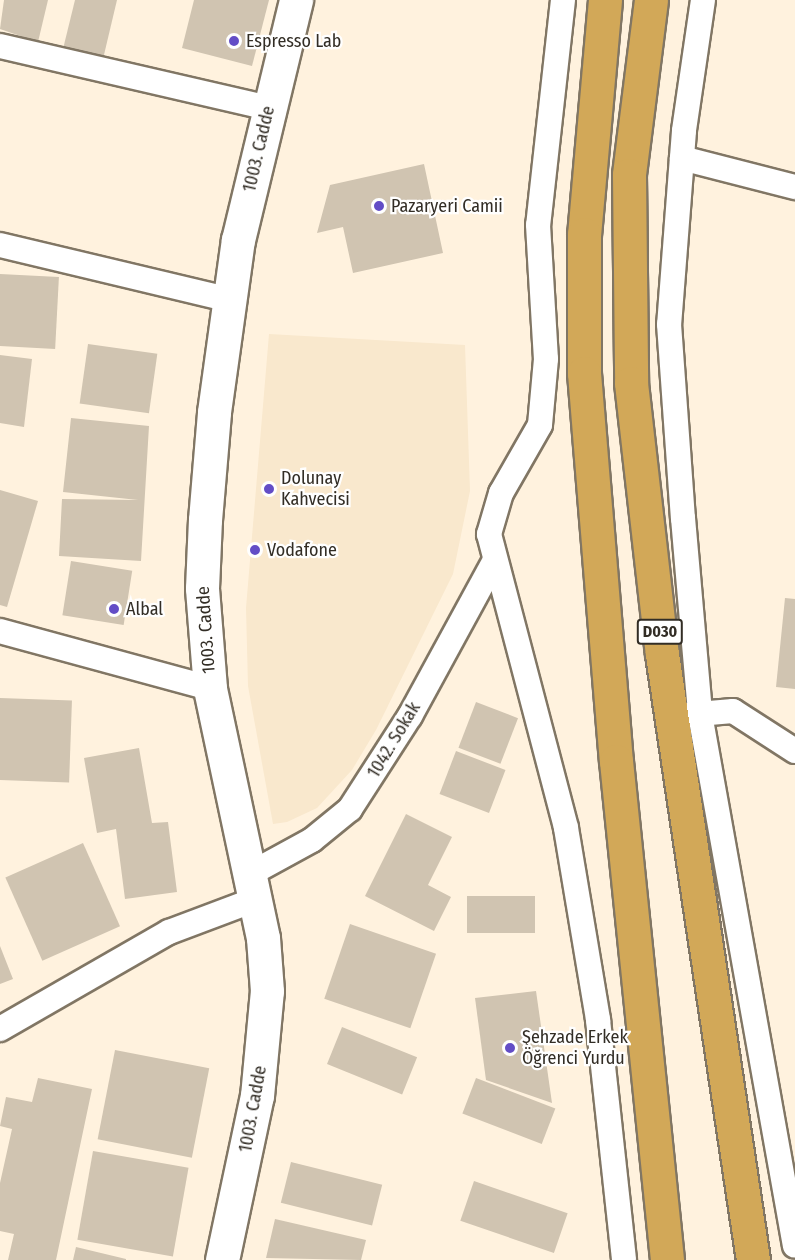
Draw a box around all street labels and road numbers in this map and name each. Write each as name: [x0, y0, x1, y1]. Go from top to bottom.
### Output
street label: 1003. Cadde: [239, 104, 279, 194]
street label: 1003. Cadde: [192, 585, 220, 675]
road number: D030: [636, 619, 684, 645]
street label: 1042. Sokak: [363, 698, 425, 782]
street label: 1003. Cadde: [235, 1064, 271, 1154]

